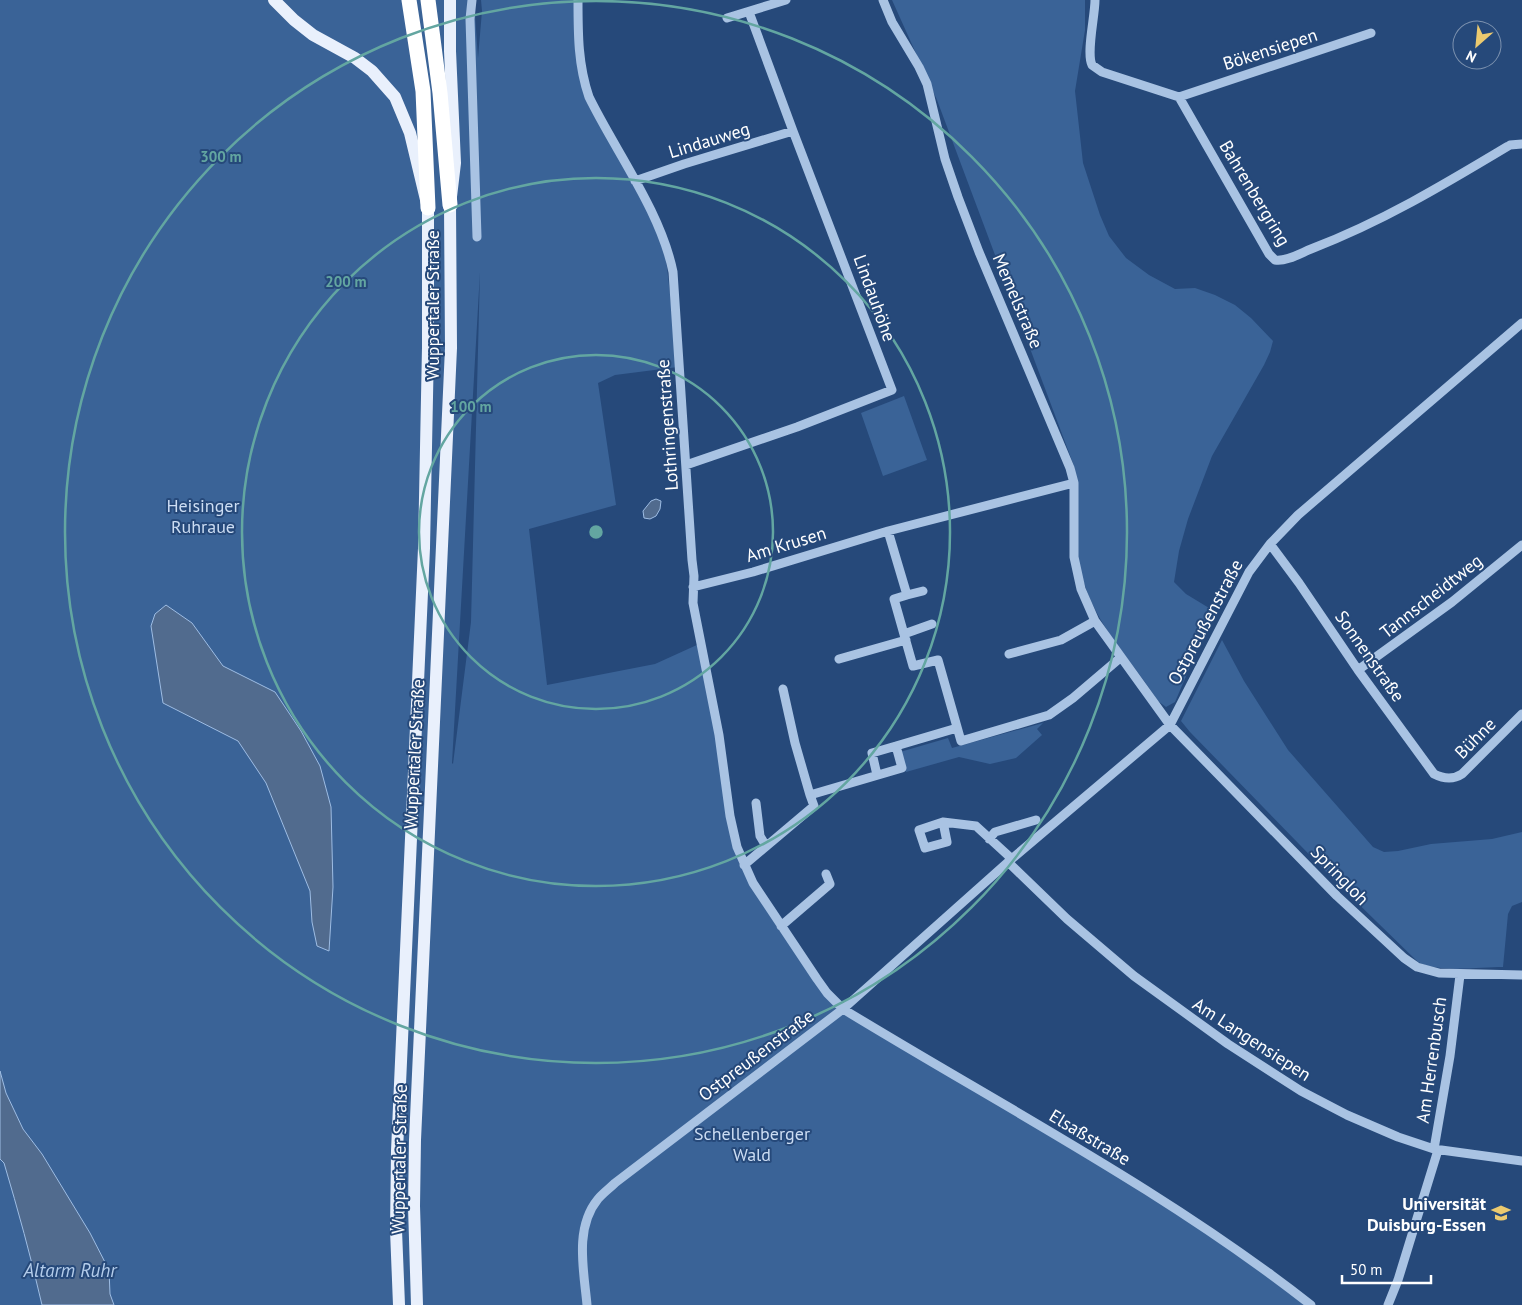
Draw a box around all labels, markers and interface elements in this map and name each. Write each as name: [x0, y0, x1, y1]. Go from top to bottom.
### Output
north arrow: [1452, 20, 1502, 70]
street label: Bökensiepen: [1220, 23, 1320, 75]
text: N: [1463, 46, 1479, 67]
street label: Lindauweg: [666, 117, 752, 163]
street label: Bahrenbergring: [1214, 136, 1296, 250]
text: 300 m: [200, 147, 242, 166]
street label: Wuppertaler Straße: [421, 230, 444, 380]
street label: Memelstraße: [988, 250, 1048, 352]
street label: Lindauhöhe: [849, 251, 901, 345]
text: 200 m: [325, 272, 367, 291]
street label: Lothringenstraße: [651, 358, 683, 492]
text: 100 m: [450, 397, 492, 416]
park label: Heisinger Ruhraue: [166, 494, 240, 538]
street label: Am Krusen: [743, 521, 829, 567]
centre of rings: [587, 523, 605, 541]
street label: Tannscheidtweg: [1375, 549, 1487, 643]
street label: Ostpreußenstraße: [1162, 555, 1248, 689]
street label: Sonnenstraße: [1330, 606, 1410, 706]
street label: Wuppertaler Straße: [399, 678, 429, 830]
street label: Bühne: [1450, 713, 1500, 763]
street label: Springloh: [1306, 840, 1374, 910]
street label: Am Langensiepen: [1188, 992, 1316, 1086]
street label: Am Herrenbusch: [1411, 995, 1451, 1125]
street label: Ostpreußenstraße: [694, 1004, 818, 1106]
street label: Wuppertaler Straße: [386, 1084, 412, 1234]
street label: Elsaßstraße: [1045, 1104, 1135, 1170]
park label: Schellenberger Wald: [694, 1122, 810, 1166]
place label: Universität Duisburg-Essen: [1367, 1192, 1487, 1236]
school or university icon: Universität Duisburg-Essen: [1490, 1202, 1512, 1224]
scale bar: [1342, 1252, 1431, 1284]
water label: Altarm Ruhr: [22, 1258, 118, 1282]
text: 50 m: [1350, 1260, 1383, 1279]

